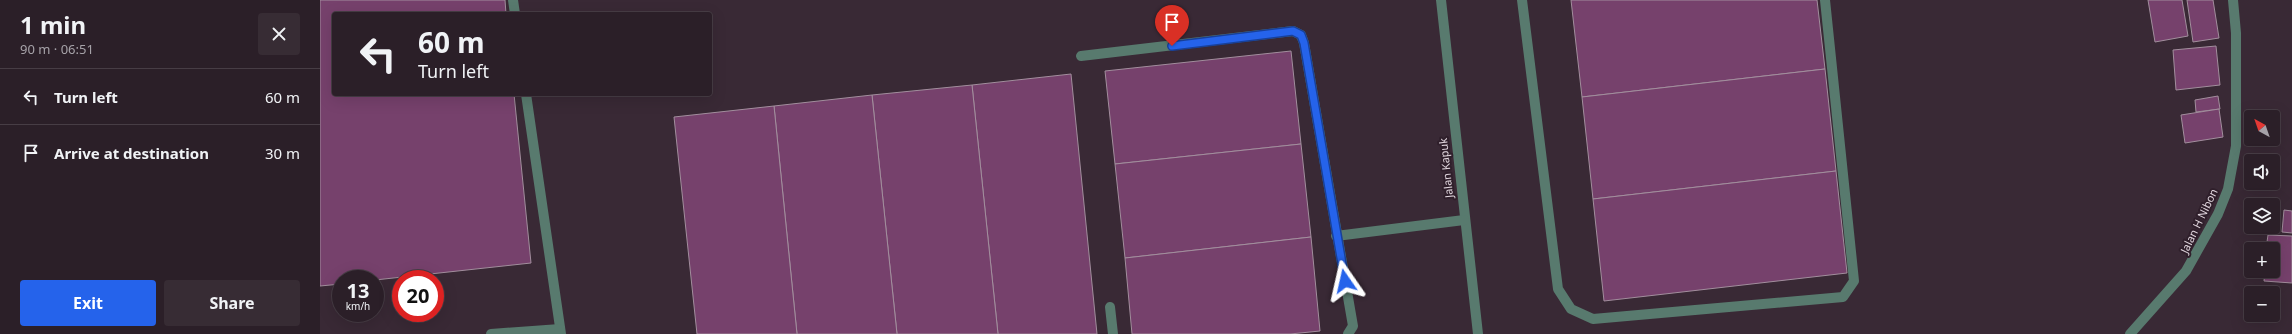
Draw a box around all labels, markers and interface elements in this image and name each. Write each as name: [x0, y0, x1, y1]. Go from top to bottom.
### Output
pin: [1155, 5, 1189, 46]
text: 1 min: [20, 8, 86, 41]
icon: arrive: [1161, 11, 1183, 33]
button: close: [258, 13, 300, 55]
text: 60 m: [418, 23, 485, 61]
icon: left: [352, 28, 404, 80]
text: 90 m · 06:51: [20, 40, 94, 58]
text: Turn left: [418, 59, 489, 83]
icon: left: [20, 86, 42, 108]
text: Turn left: [54, 87, 118, 107]
text: 60 m: [265, 87, 300, 107]
north arrow: [2244, 110, 2280, 146]
map controls: [2244, 110, 2280, 322]
street label: Jalan Kapuk: [1435, 137, 1456, 200]
icon: arrive: [20, 142, 42, 164]
text: Arrive at destination: [54, 143, 209, 163]
text: 30 m: [265, 143, 300, 163]
button: sound: [2244, 154, 2280, 190]
street label: Jalan H Nibon: [2176, 186, 2221, 257]
button: layers: [2244, 198, 2280, 234]
button: +: [2244, 242, 2280, 278]
position arrow: [1324, 260, 1366, 302]
speed limit sign: 20: [392, 270, 444, 322]
text: 13: [347, 277, 369, 304]
button: Exit: [20, 280, 156, 326]
button: Share: [164, 280, 300, 326]
button: −: [2244, 286, 2280, 322]
text: km/h: [346, 299, 370, 313]

